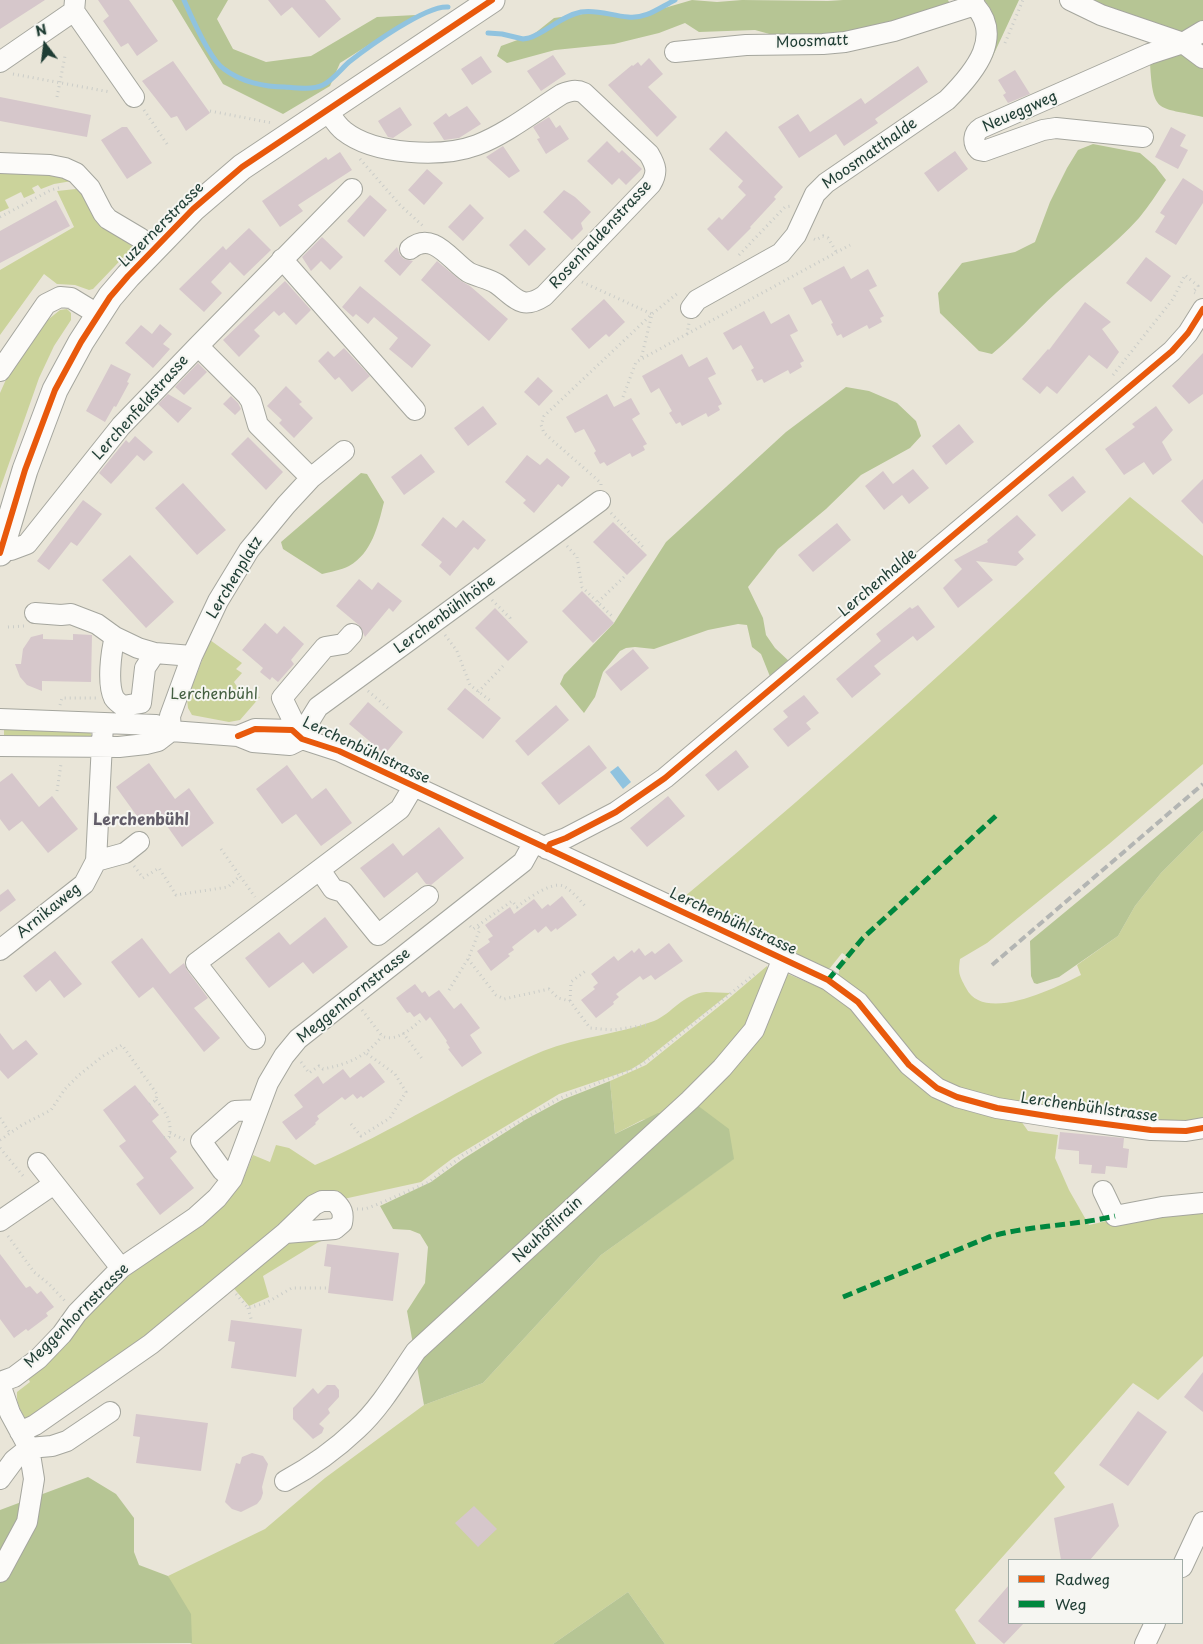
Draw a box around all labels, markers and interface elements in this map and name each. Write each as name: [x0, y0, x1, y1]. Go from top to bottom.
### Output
text: N: [33, 18, 49, 42]
north arrow: [20, 20, 70, 70]
street label: Moosmatt: [775, 32, 849, 52]
street label: Neueggweg: [980, 88, 1060, 136]
street label: Moosmatthalde: [819, 115, 921, 193]
street label: Rosenhaldenstrasse: [546, 177, 656, 293]
street label: Luzernerstrasse: [116, 179, 208, 271]
street label: Lerchenfeldstrasse: [89, 352, 193, 464]
street label: Lerchenplatz: [203, 534, 267, 622]
street label: Lerchenhalde: [835, 545, 921, 621]
street label: Lerchenbühlhöhe: [391, 572, 499, 658]
park label: Lerchenbühl: [170, 686, 258, 704]
street label: Lerchenbühlstrasse: [299, 714, 433, 788]
district label: Lerchenbühl: [93, 811, 189, 831]
street label: Arnikaweg: [13, 880, 85, 942]
street label: Lerchenbühlstrasse: [666, 885, 800, 959]
street label: Meggenhornstrasse: [294, 945, 414, 1047]
street label: Lerchenbühlstrasse: [1019, 1089, 1159, 1127]
street label: Neuhöflirain: [510, 1193, 586, 1267]
street label: Meggenhornstrasse: [21, 1260, 133, 1372]
legend: [1008, 1559, 1183, 1624]
text: Radweg: [1055, 1567, 1110, 1590]
text: Weg: [1055, 1592, 1086, 1615]

